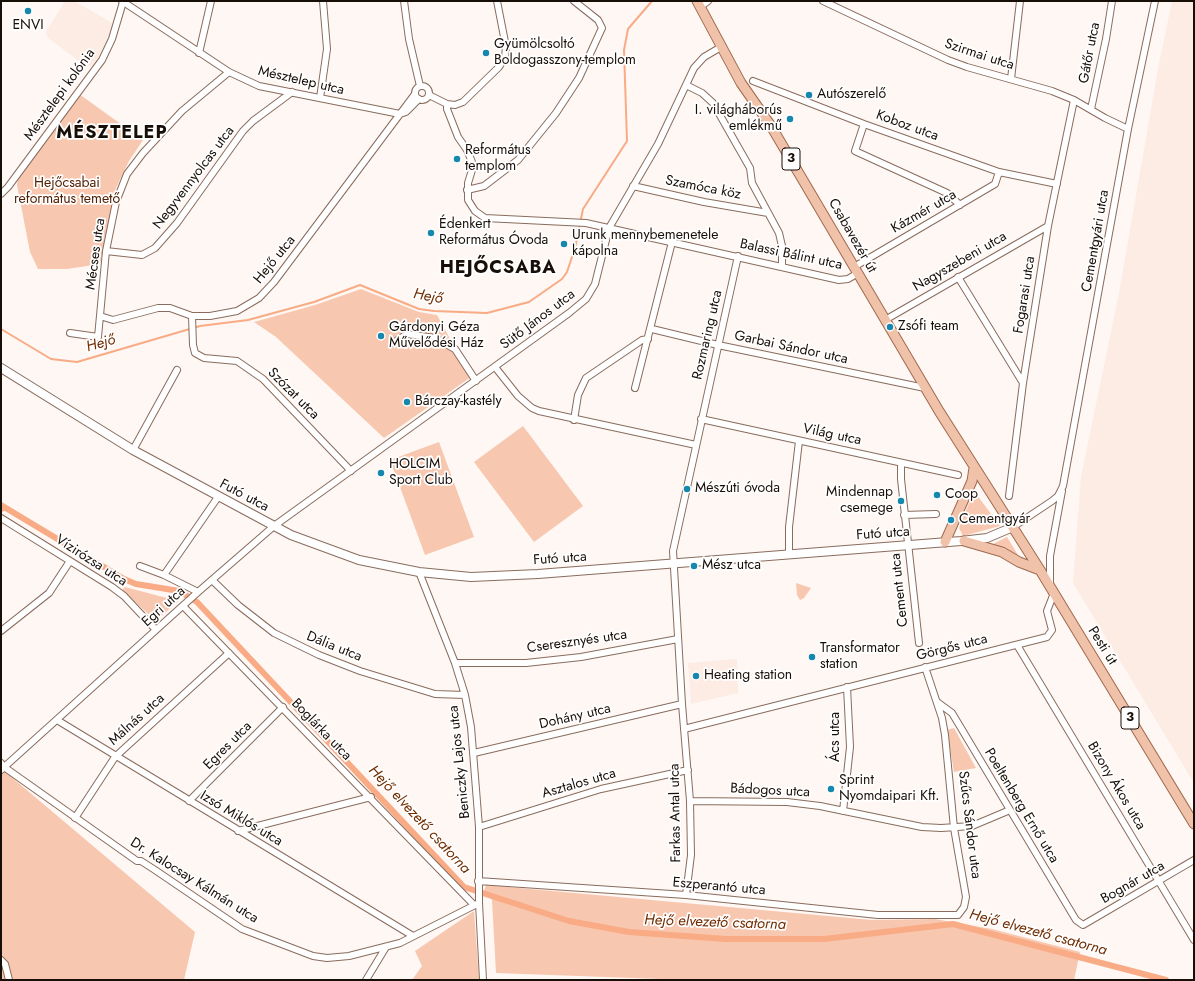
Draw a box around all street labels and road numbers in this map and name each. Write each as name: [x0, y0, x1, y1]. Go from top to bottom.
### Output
street label: Gátőr utca: [1076, 21, 1104, 85]
street label: Szirmai utca: [942, 36, 1016, 74]
street label: Mésztelepi kolónia: [21, 46, 99, 144]
street label: Mésztelep utca: [256, 63, 346, 99]
street label: Koboz utca: [873, 107, 941, 145]
street label: Negyvennyolcas utca: [150, 123, 238, 233]
road number: 3: [782, 148, 800, 170]
street label: Szamóca köz: [664, 172, 742, 204]
street label: Kázmér utca: [888, 187, 960, 237]
street label: Cementgyári utca: [1079, 189, 1113, 293]
street label: Csabavezér út: [824, 196, 880, 276]
street label: Mécses utca: [83, 217, 109, 291]
street label: Nagyszebeni utca: [910, 228, 1010, 296]
street label: Hejő utca: [251, 233, 299, 287]
street label: Balassi Bálint utca: [738, 236, 844, 274]
street label: Fogarasi utca: [1011, 255, 1039, 335]
street label: Sütő János utca: [497, 286, 579, 354]
street label: Rozmaring utca: [690, 289, 726, 381]
street label: Garbai Sándor utca: [733, 328, 849, 368]
street label: Szózat utca: [264, 365, 322, 423]
street label: Világ utca: [801, 421, 863, 449]
street label: Futó utca: [216, 476, 272, 516]
street label: Futó utca: [856, 524, 910, 544]
street label: Vízirózsa utca: [52, 532, 130, 590]
street label: Futó utca: [533, 549, 587, 569]
street label: Cement utca: [888, 552, 912, 628]
street label: Egri utca: [139, 583, 189, 631]
street label: Pesti út: [1084, 624, 1120, 668]
street label: Cseresznyés utca: [526, 627, 628, 657]
street label: Dália utca: [304, 628, 364, 666]
street label: Görgős utca: [915, 631, 989, 665]
street label: Málnás utca: [106, 691, 168, 749]
street label: Boglárka utca: [287, 696, 355, 764]
street label: Dohány utca: [538, 701, 612, 733]
street label: Beniczky Lajos utca: [446, 704, 474, 820]
road number: 3: [1121, 707, 1139, 729]
street label: Ács utca: [828, 712, 844, 762]
street label: Egres utca: [200, 718, 256, 774]
street label: Bizony Ákos utca: [1083, 739, 1149, 833]
street label: Poeltenberg Ernő utca: [980, 746, 1062, 866]
street label: Farkas Antal utca: [667, 763, 685, 863]
street label: Asztalos utca: [540, 765, 618, 803]
street label: Szűcs Sándor utca: [954, 770, 984, 880]
street label: Bádogos utca: [730, 781, 810, 801]
street label: Izsó Miklós utca: [197, 788, 285, 850]
street label: Dr. Kalocsay Kálmán utca: [127, 835, 261, 927]
street label: Bognár utca: [1098, 858, 1168, 908]
street label: Eszperantó utca: [672, 875, 766, 899]

